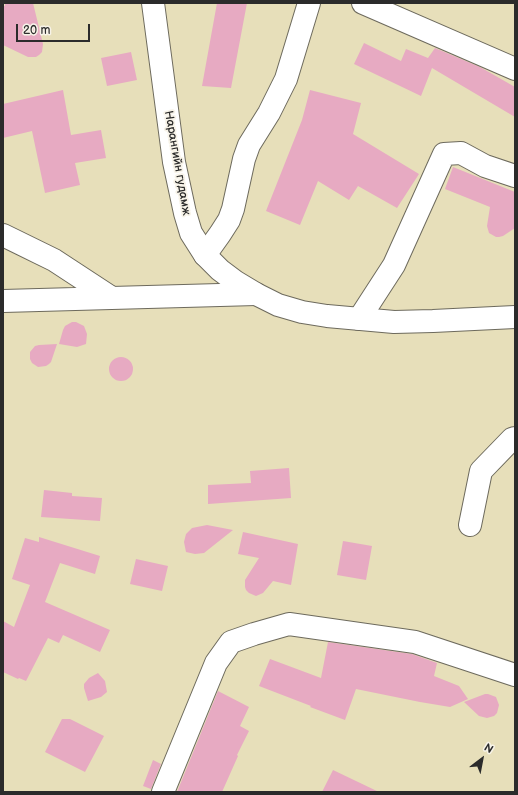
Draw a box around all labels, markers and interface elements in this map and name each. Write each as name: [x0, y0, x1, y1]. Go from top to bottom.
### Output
scale bar: [18, 16, 92, 42]
text: 20 m: [23, 23, 50, 38]
street label: Нарангийн гудамж: [161, 110, 193, 216]
north arrow: [462, 739, 502, 779]
text: N: [482, 741, 496, 756]

